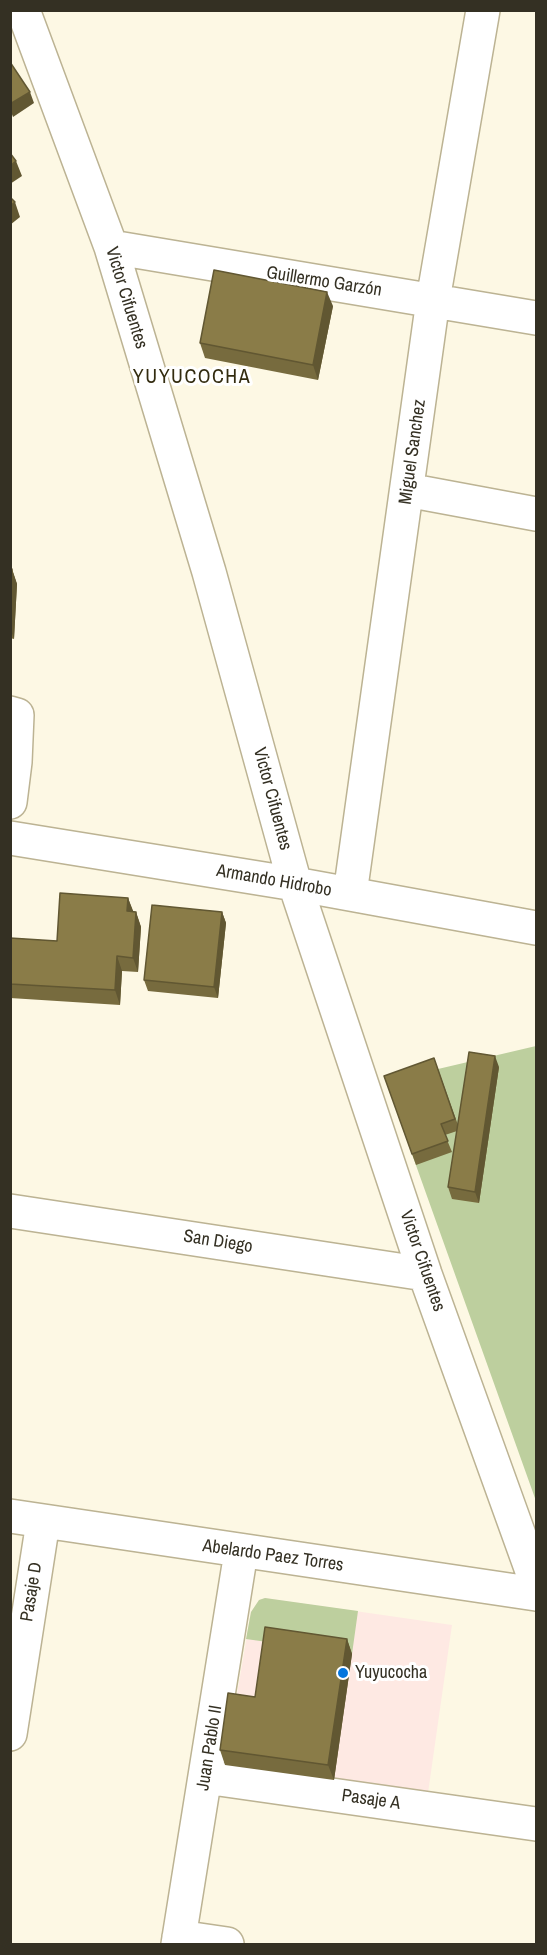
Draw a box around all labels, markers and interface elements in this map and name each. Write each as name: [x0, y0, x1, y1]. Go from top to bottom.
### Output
street label: Victor Cifuentes: [100, 244, 152, 352]
street label: Guillermo Garzón: [265, 262, 383, 302]
district label: YUYUCOCHA: [133, 366, 251, 390]
street label: Miguel Sanchez: [395, 398, 431, 506]
street label: Victor Cifuentes: [248, 745, 296, 853]
street label: Armando Hidrobo: [215, 860, 333, 902]
street label: Victor Cifuentes: [395, 1208, 449, 1314]
street label: San Diego: [182, 1226, 254, 1258]
street label: Abelardo Paez Torres: [201, 1535, 345, 1577]
street label: Pasaje D: [17, 1561, 47, 1623]
place label: Yuyucocha: [355, 1662, 427, 1684]
marker: Yuyucocha: [336, 1666, 350, 1680]
street label: Juan Pablo II: [193, 1704, 227, 1792]
street label: Pasaje A: [340, 1785, 402, 1815]

